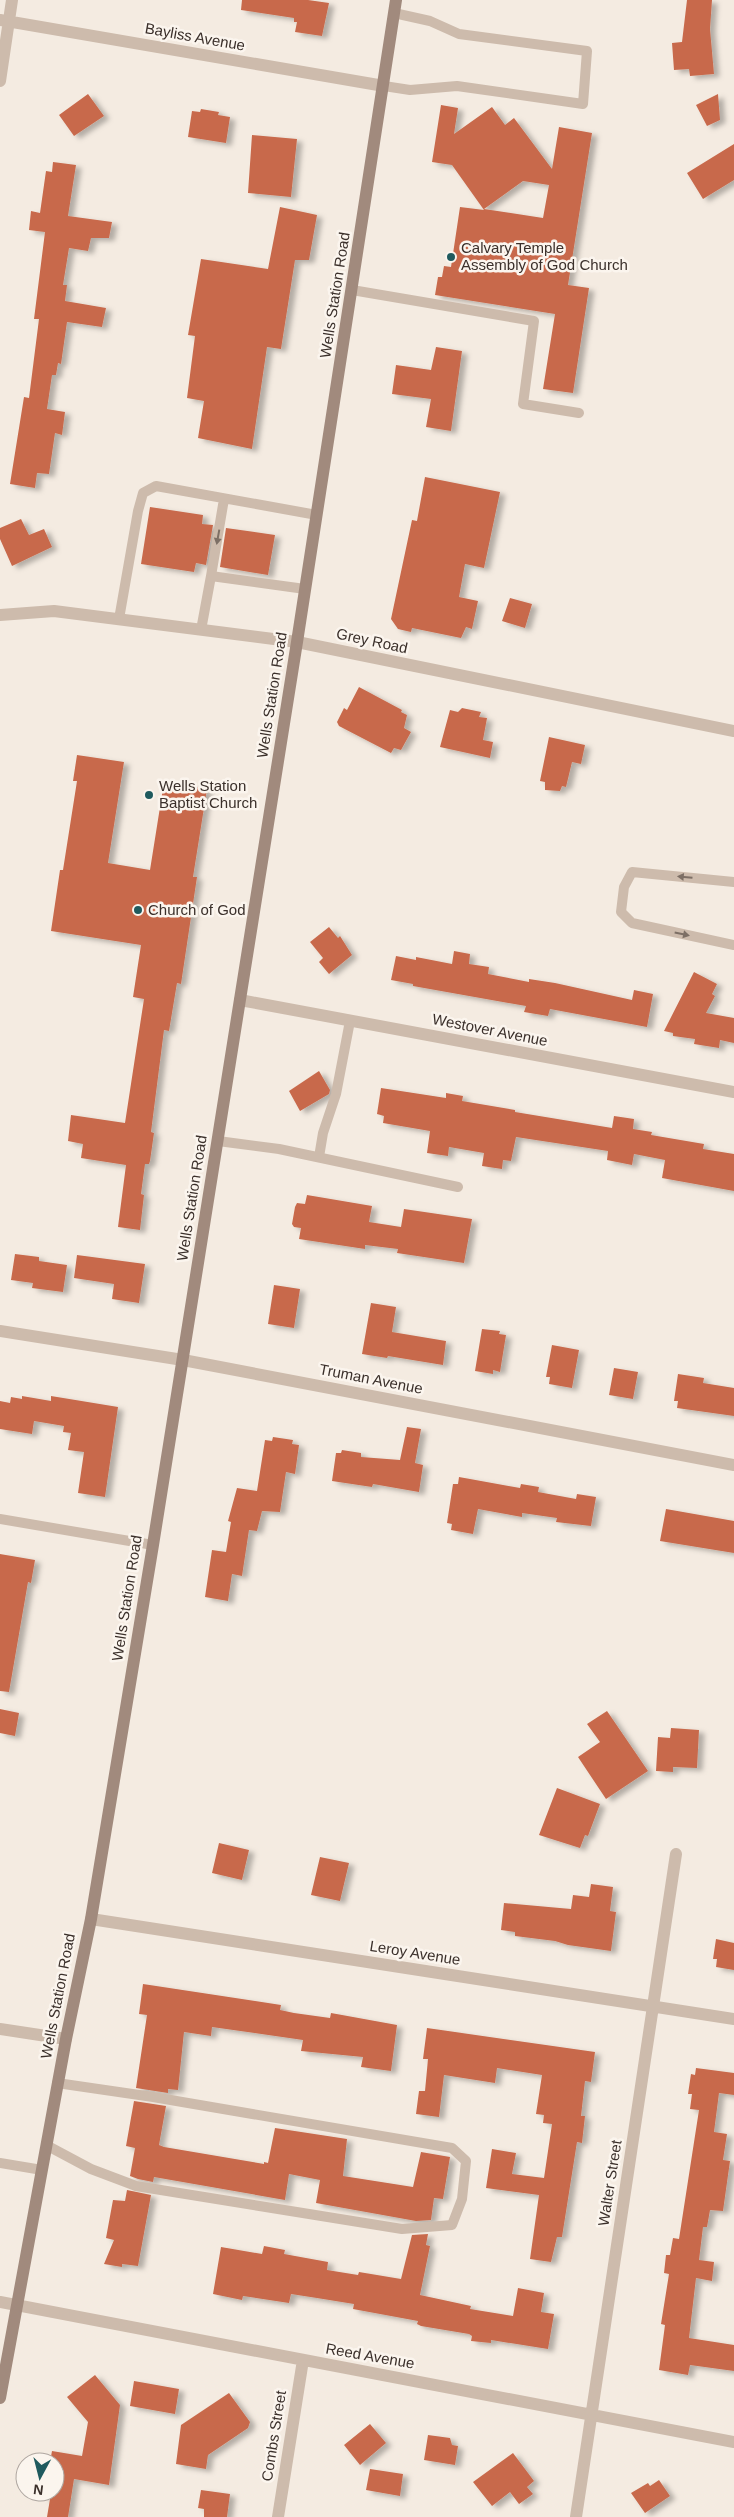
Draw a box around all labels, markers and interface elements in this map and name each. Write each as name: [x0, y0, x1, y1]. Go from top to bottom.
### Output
street label: Bayliss Avenue: [144, 19, 247, 54]
street label: Wells Station Road: [316, 231, 353, 359]
place label: Calvary Temple Assembly of God Church: [461, 239, 628, 273]
marker: Calvary Temple Assembly of God Church: [445, 251, 457, 263]
one-way arrow: [213, 530, 221, 546]
street label: Grey Road: [335, 625, 409, 656]
street label: Wells Station Road: [253, 631, 290, 759]
place label: Wells Station Baptist Church: [159, 777, 257, 811]
marker: Wells Station Baptist Church: [143, 789, 155, 801]
one-way arrow: [677, 873, 693, 881]
place label: Church of God: [148, 901, 246, 918]
marker: Church of God: [132, 904, 144, 916]
one-way arrow: [675, 930, 690, 938]
street label: Westover Avenue: [431, 1010, 549, 1049]
street label: Wells Station Road: [173, 1134, 210, 1262]
street label: Truman Avenue: [318, 1360, 424, 1397]
street label: Wells Station Road: [108, 1534, 145, 1662]
street label: Wells Station Road: [37, 1932, 78, 2060]
street label: Leroy Avenue: [369, 1937, 462, 1968]
street label: Walter Street: [594, 2138, 625, 2227]
street label: Reed Avenue: [324, 2339, 416, 2372]
street label: Combs Street: [258, 2388, 289, 2483]
north arrow: [15, 2452, 65, 2502]
text: N: [32, 2481, 44, 2498]

